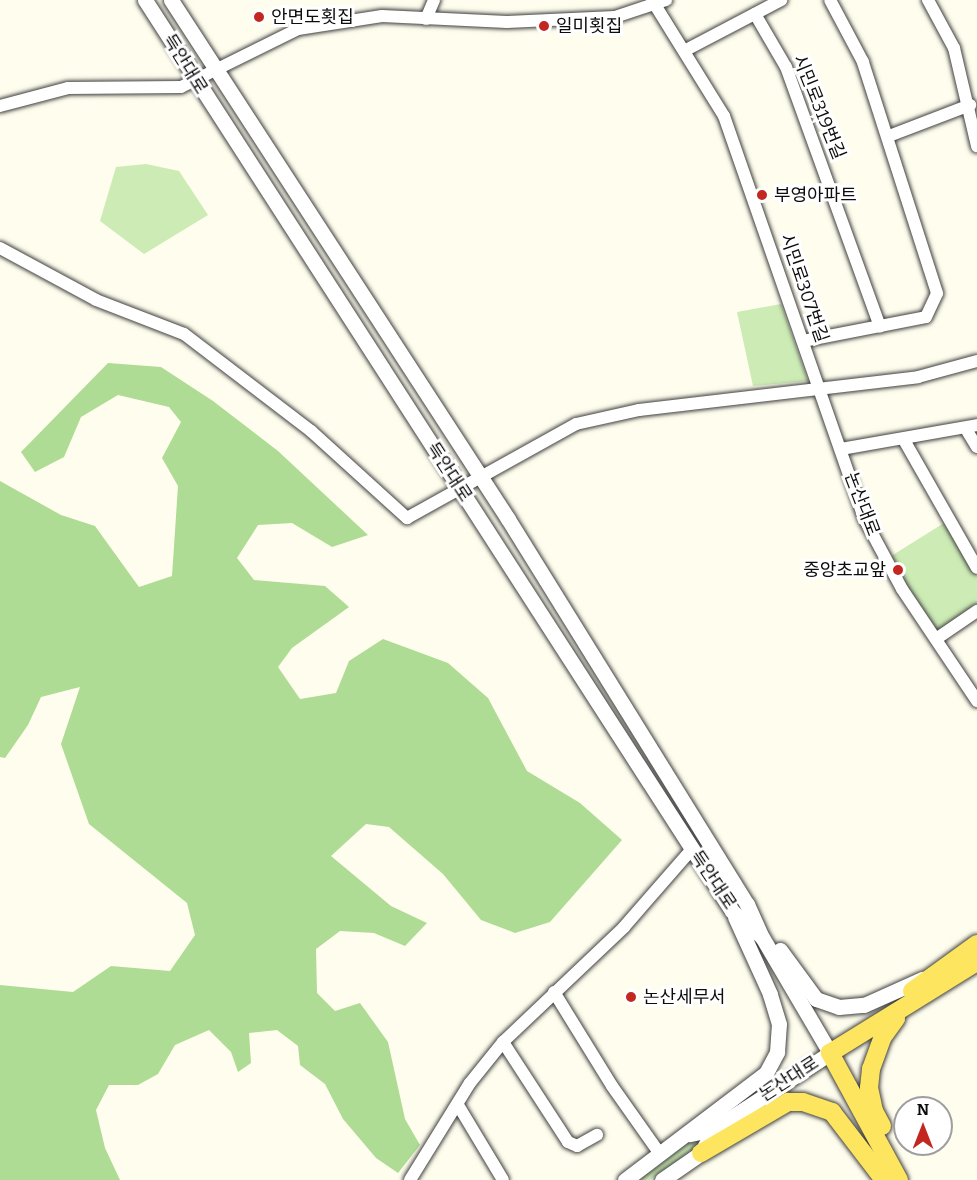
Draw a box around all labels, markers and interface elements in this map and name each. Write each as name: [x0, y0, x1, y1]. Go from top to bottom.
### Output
place label: 안면도횟집: [271, 6, 354, 28]
marker: 안면도횟집: [252, 10, 266, 24]
place label: 일미횟집: [556, 15, 622, 37]
marker: 일미횟집: [537, 19, 551, 33]
street label: 득안대로: [158, 30, 212, 98]
street label: 시민로319번길: [788, 52, 850, 162]
place label: 부영아파트: [774, 184, 857, 206]
marker: 부영아파트: [755, 188, 769, 202]
street label: 시민로307번길: [775, 231, 833, 345]
street label: 득안대로: [422, 438, 476, 506]
street label: 논산대로: [840, 469, 884, 539]
place label: 중앙초교앞: [803, 559, 886, 581]
marker: 중앙초교앞: [891, 563, 905, 577]
street label: 득안대로: [686, 847, 740, 913]
place label: 논산세무서: [643, 986, 726, 1008]
marker: 논산세무서: [624, 990, 638, 1004]
street label: 논산대로: [755, 1052, 823, 1106]
north arrow: [893, 1096, 953, 1156]
text: N: [917, 1100, 929, 1119]

